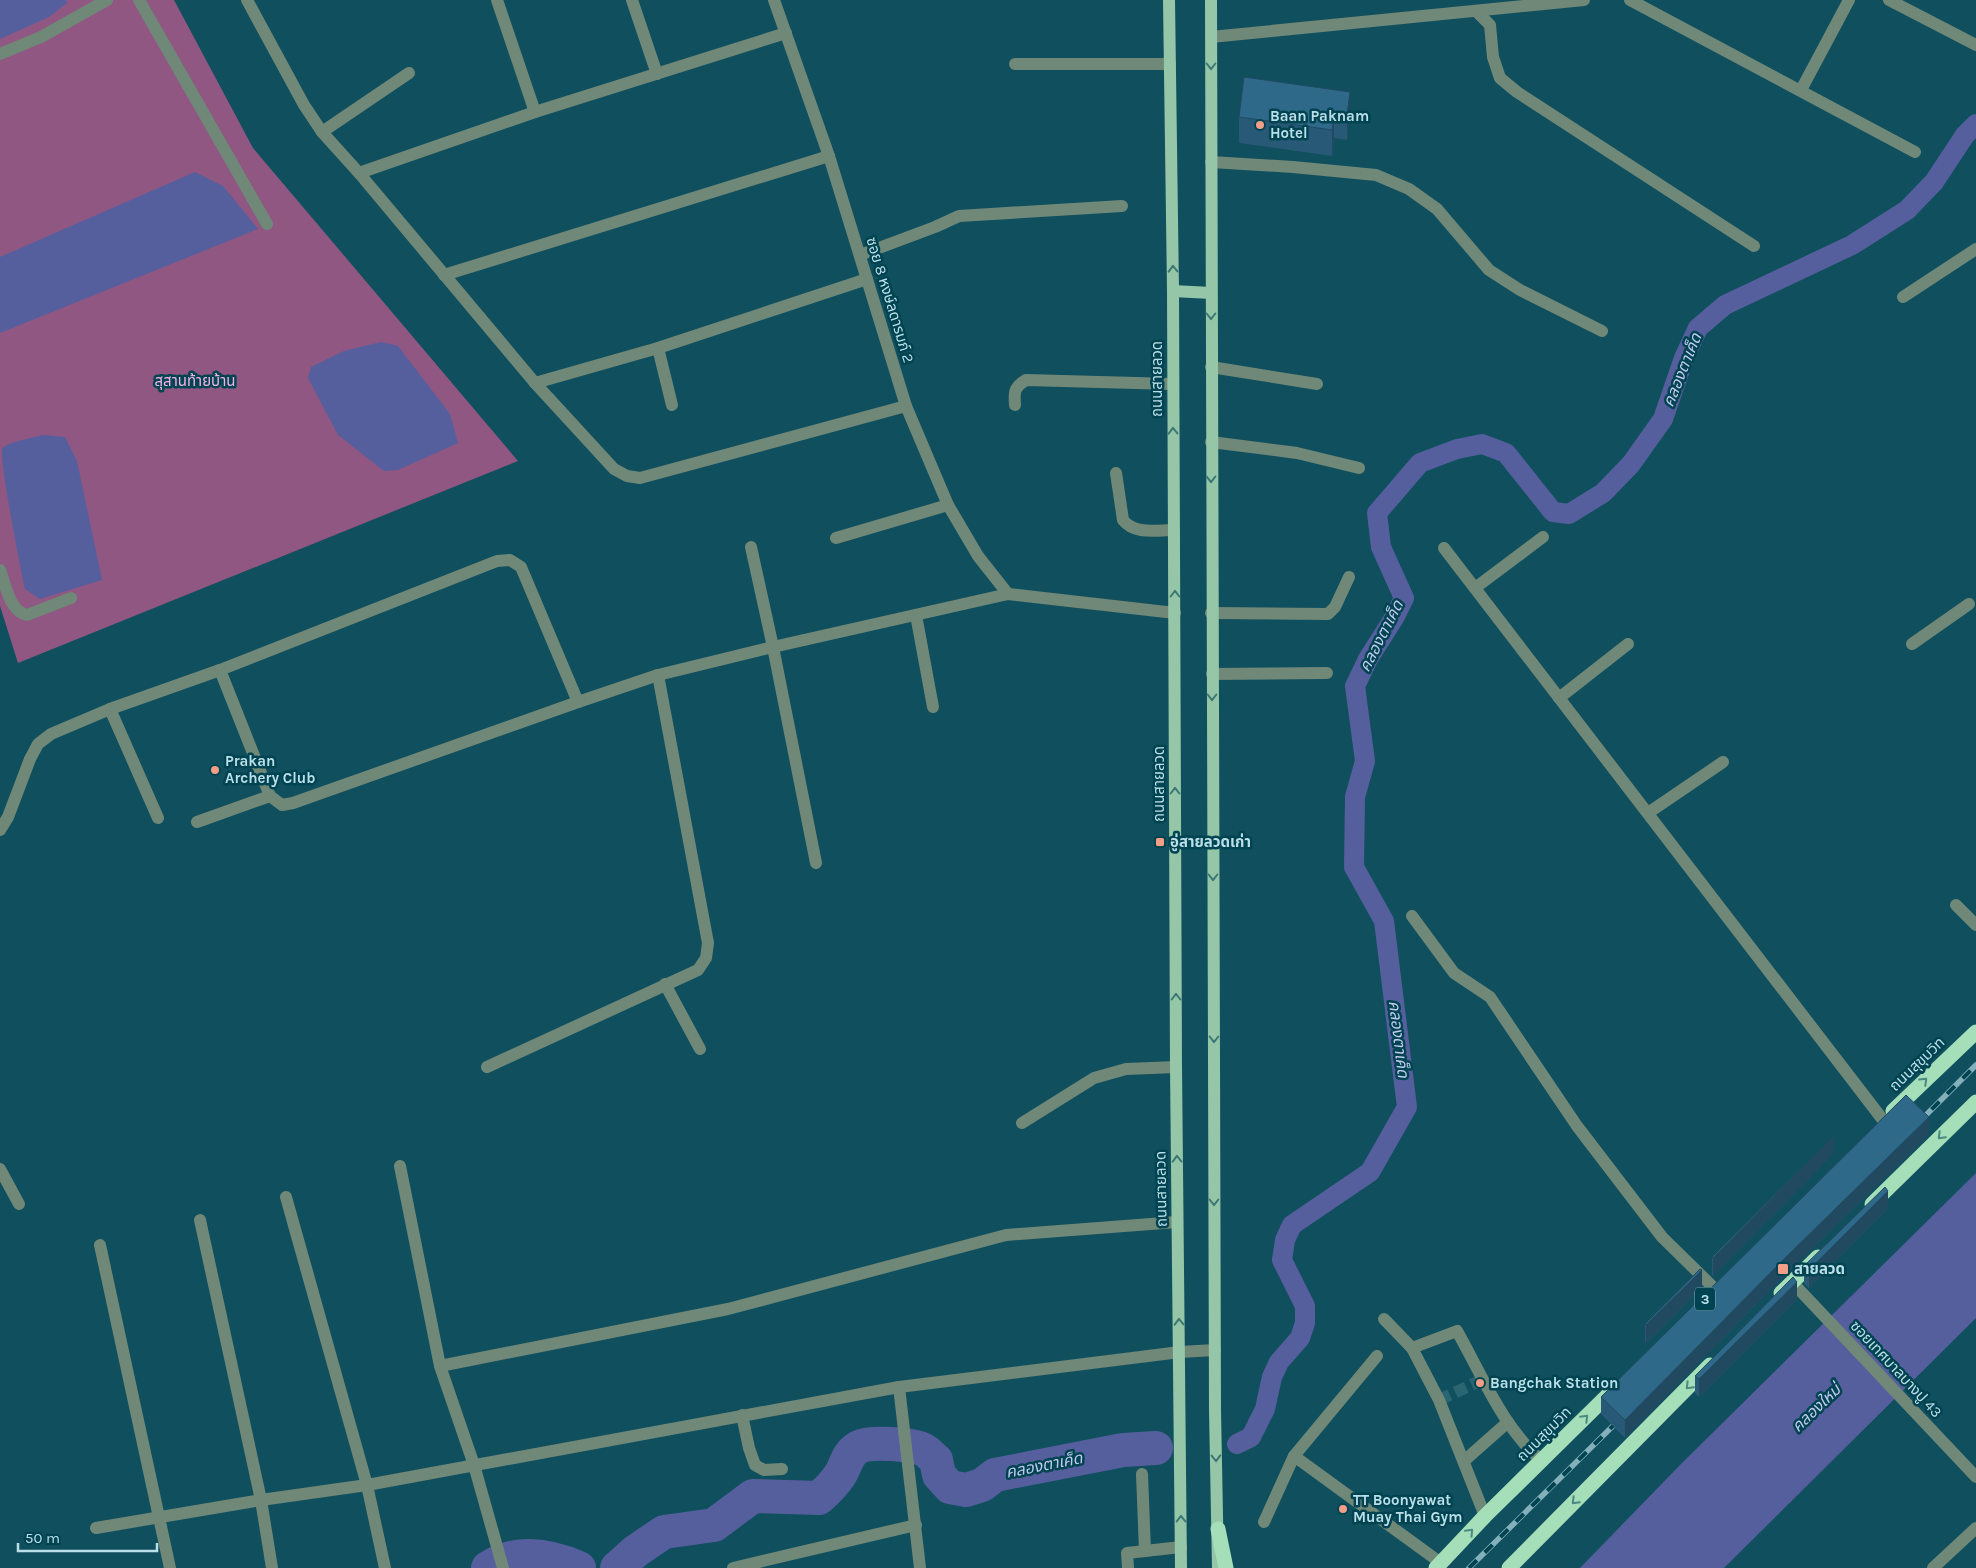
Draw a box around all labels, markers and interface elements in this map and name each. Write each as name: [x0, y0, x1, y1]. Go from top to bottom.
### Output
one-way arrow: [1206, 62, 1216, 70]
place label: Baan Paknam Hotel: [1270, 107, 1369, 142]
marker: Baan Paknam Hotel: [1254, 119, 1266, 131]
street label: ซอย 8 หงษ์ลดารมภ์ 2: [862, 235, 918, 365]
one-way arrow: [1168, 264, 1178, 272]
one-way arrow: [1206, 312, 1216, 320]
water label: คลองตาเค็ด: [1659, 329, 1706, 410]
street label: ถนนสายลวด: [1148, 341, 1166, 417]
park label: สุสานท้ายบ้าน: [155, 372, 235, 390]
one-way arrow: [1168, 427, 1178, 434]
one-way arrow: [1206, 475, 1216, 483]
one-way arrow: [1169, 589, 1180, 597]
water label: คลองตาเค็ด: [1355, 596, 1408, 675]
one-way arrow: [1207, 694, 1217, 701]
street label: ถนนสายลวด: [1150, 746, 1168, 822]
place label: Prakan Archery Club: [225, 752, 315, 787]
marker: Prakan Archery Club: [209, 764, 221, 776]
one-way arrow: [1170, 787, 1180, 794]
place label: อู่สายลวดเก่า: [1170, 833, 1251, 852]
marker: อู่สายลวดเก่า: [1154, 836, 1166, 848]
one-way arrow: [1208, 874, 1218, 881]
one-way arrow: [1171, 993, 1181, 1000]
water label: คลองตาเค็ด: [1385, 999, 1413, 1080]
street label: ถนนสุขุมวิท: [1886, 1033, 1948, 1095]
one-way arrow: [1209, 1036, 1219, 1044]
one-way arrow: [1918, 1078, 1927, 1087]
one-way arrow: [1938, 1130, 1947, 1139]
street label: ถนนสายลวด: [1151, 1151, 1171, 1227]
one-way arrow: [1172, 1155, 1182, 1163]
one-way arrow: [1209, 1198, 1219, 1206]
place label: สายลวด: [1794, 1260, 1845, 1278]
marker: สายลวด: [1776, 1262, 1790, 1276]
road number: 3: [1695, 1288, 1715, 1310]
street label: ซอยเทศบาลบางปู 43: [1847, 1317, 1945, 1421]
one-way arrow: [1174, 1318, 1184, 1326]
place label: Bangchak Station: [1490, 1374, 1618, 1392]
marker: Bangchak Station: [1474, 1377, 1486, 1389]
water label: คลองใหม่: [1788, 1379, 1846, 1436]
one-way arrow: [1686, 1380, 1695, 1389]
street label: ถนนสุขุมวิท: [1513, 1403, 1575, 1465]
one-way arrow: [1579, 1415, 1588, 1424]
water label: คลองตาเค็ด: [1004, 1448, 1085, 1482]
one-way arrow: [1211, 1455, 1221, 1463]
place label: TT Boonyawat Muay Thai Gym: [1353, 1491, 1462, 1526]
one-way arrow: [1572, 1495, 1581, 1504]
marker: TT Boonyawat Muay Thai Gym: [1337, 1503, 1349, 1515]
one-way arrow: [1176, 1515, 1186, 1523]
scale bar: [18, 1520, 156, 1552]
text: 50 m: [25, 1529, 60, 1547]
one-way arrow: [1464, 1529, 1473, 1538]

